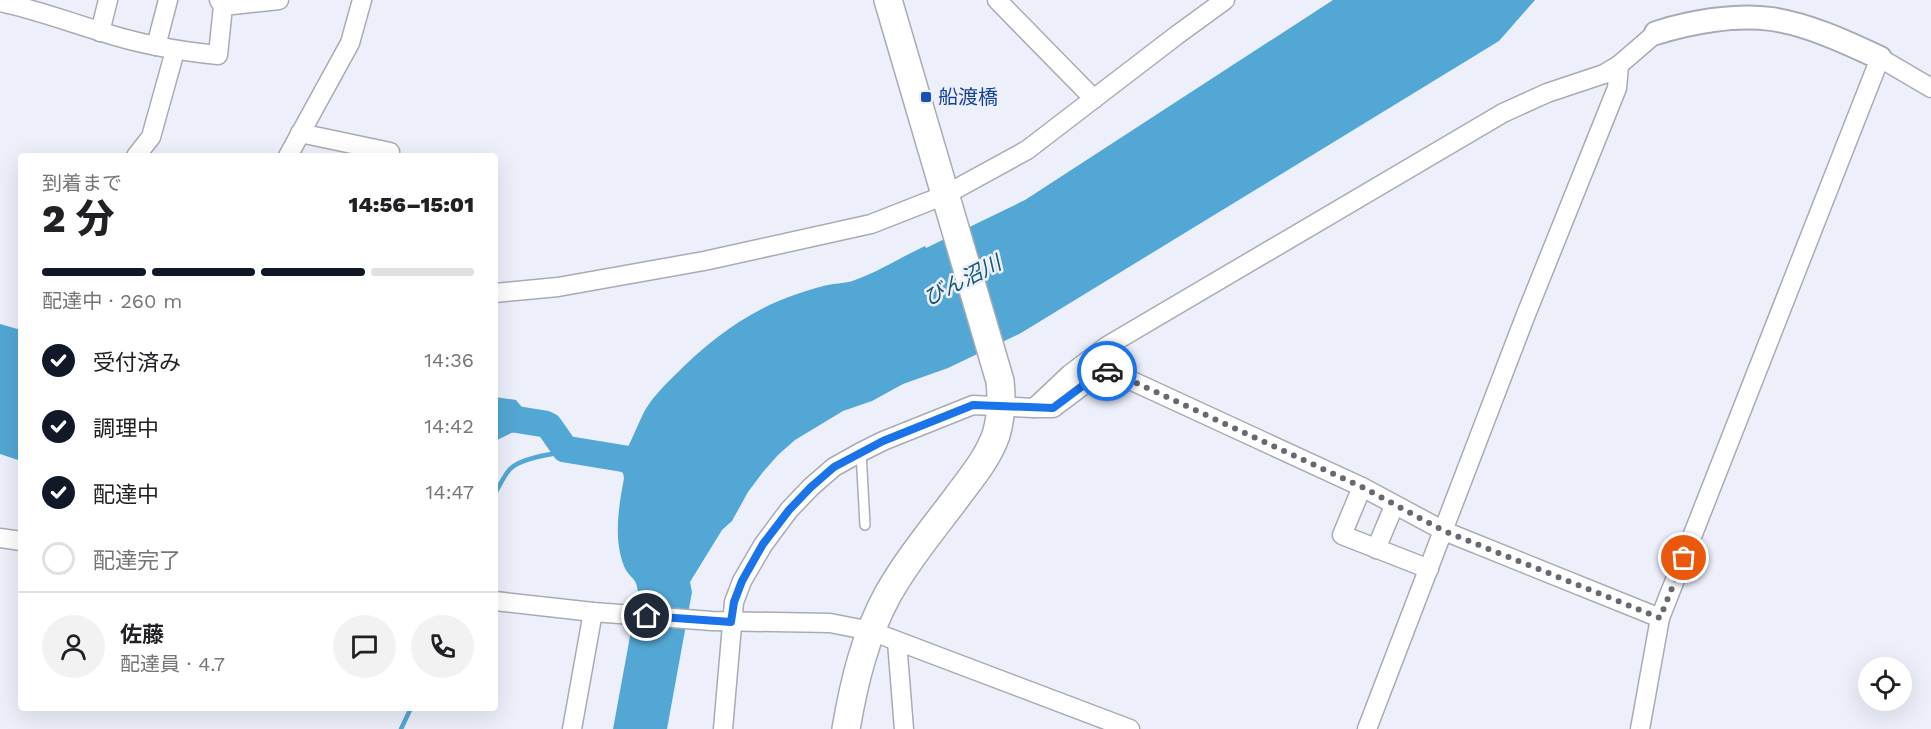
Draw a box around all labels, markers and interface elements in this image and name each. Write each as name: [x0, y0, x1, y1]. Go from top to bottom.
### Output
place label: 船渡橋: [938, 85, 998, 109]
marker: 船渡橋: [919, 90, 933, 104]
text: 到着まで: [42, 171, 122, 195]
text: 14:56–15:01: [349, 192, 474, 217]
text: 2 分: [42, 196, 115, 241]
water label: びん沼川: [919, 249, 1007, 310]
text: 配達中 · 260 m: [42, 289, 182, 313]
courier: [1077, 341, 1137, 401]
icon: check: [42, 344, 75, 377]
text: 14:36: [424, 348, 474, 372]
text: 受付済み: [93, 350, 181, 375]
icon: car: [1091, 355, 1124, 388]
icon: check: [42, 410, 75, 443]
text: 14:42: [424, 414, 474, 438]
text: 調理中: [93, 416, 159, 441]
icon: check: [42, 476, 75, 509]
text: 14:47: [426, 480, 474, 504]
text: 配達中: [93, 482, 159, 507]
pin: [1658, 532, 1709, 583]
icon: bag: [1667, 541, 1700, 574]
text: 配達完了: [93, 548, 181, 573]
pin: [621, 590, 672, 641]
icon: home: [630, 599, 663, 632]
button: person: [42, 615, 105, 678]
button: chat: [333, 615, 396, 678]
button: phone: [411, 615, 474, 678]
text: 佐藤: [120, 622, 164, 647]
text: 配達員 · 4.7: [120, 652, 225, 676]
map controls: [1858, 657, 1912, 711]
button: locate: [1858, 657, 1912, 711]

